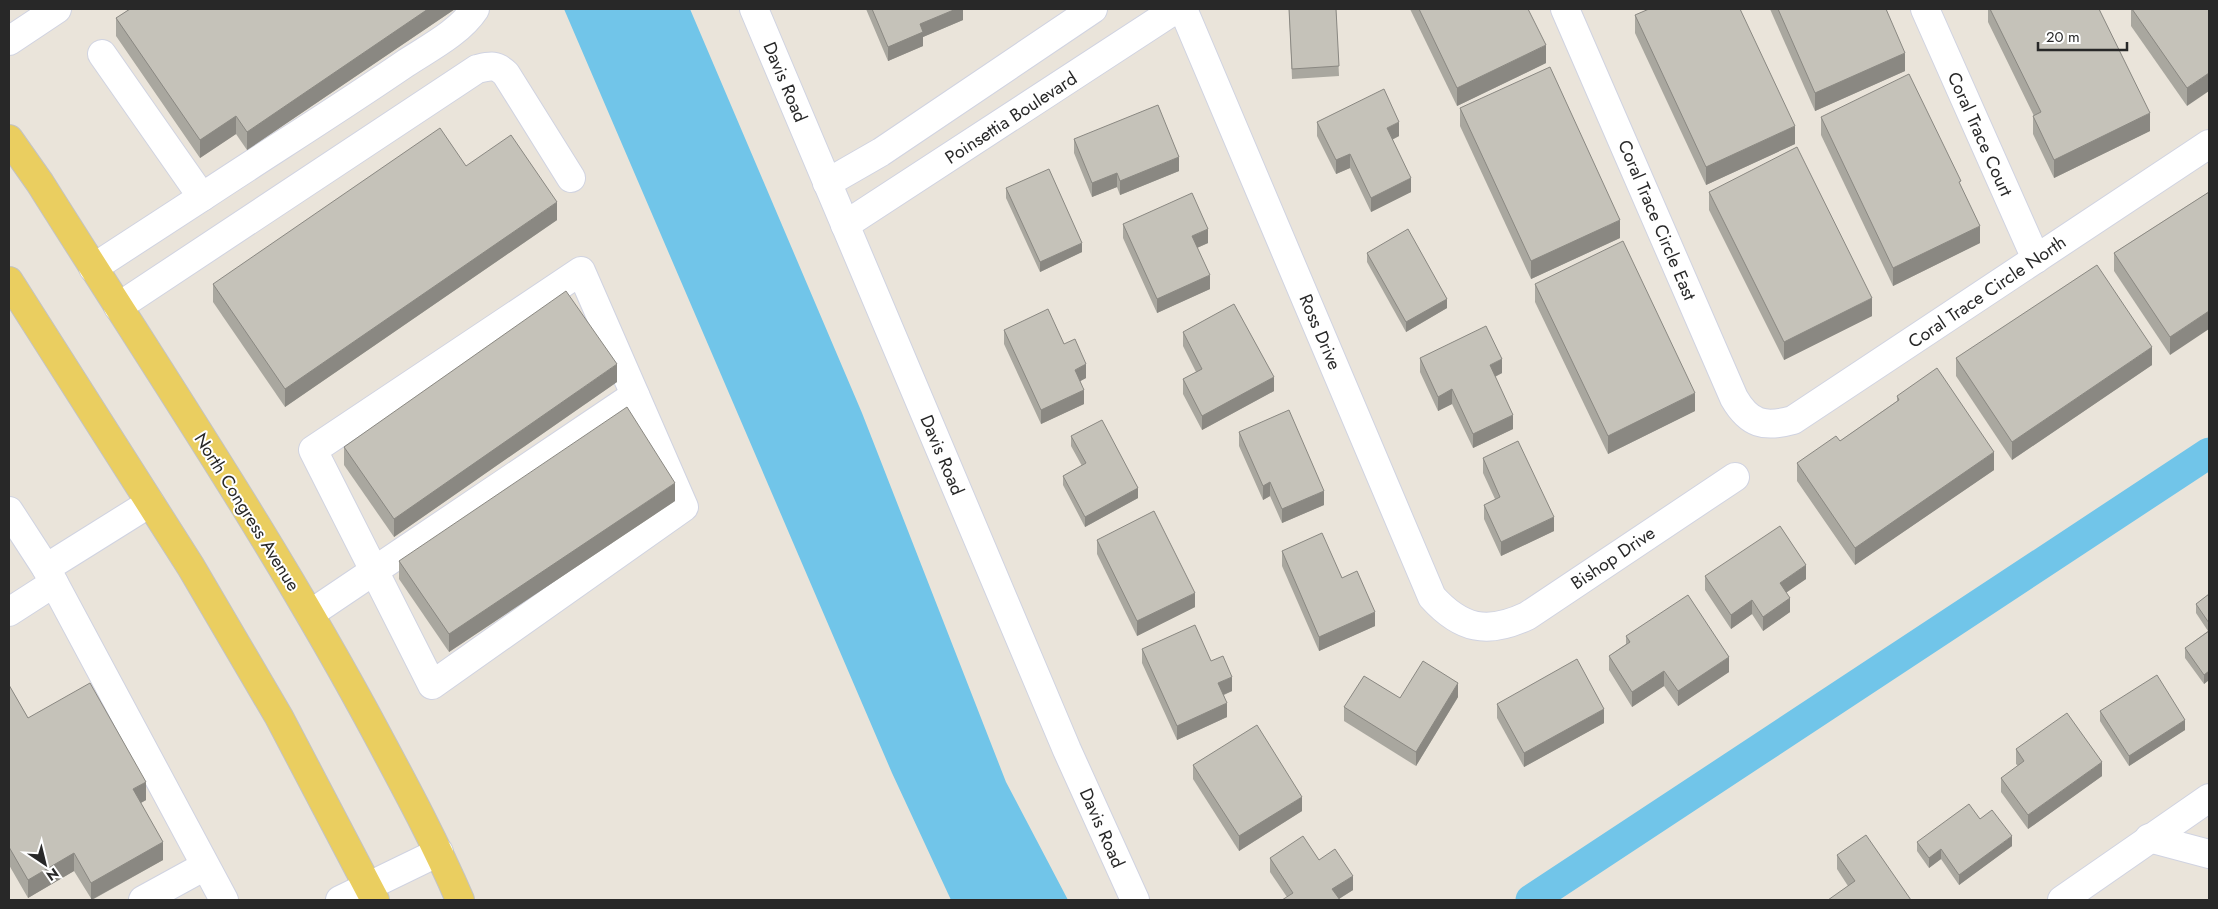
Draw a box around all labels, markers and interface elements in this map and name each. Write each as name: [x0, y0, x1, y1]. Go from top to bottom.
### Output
scale bar: [2038, 20, 2127, 52]
text: 20 m: [2046, 26, 2080, 48]
street label: Davis Road: [756, 38, 814, 126]
street label: Poinsettia Boulevard: [940, 66, 1082, 170]
street label: Coral Trace Court: [1941, 68, 2019, 201]
street label: Coral Trace Circle East: [1611, 136, 1703, 305]
street label: Coral Trace Circle North: [1903, 229, 2071, 355]
street label: Ross Drive: [1292, 290, 1348, 374]
street label: Davis Road: [913, 411, 971, 499]
street label: North Congress Avenue: [188, 428, 306, 596]
street label: Bishop Drive: [1566, 520, 1660, 596]
street label: Davis Road: [1073, 784, 1131, 872]
north arrow: [20, 839, 70, 889]
text: N: [42, 863, 63, 886]

